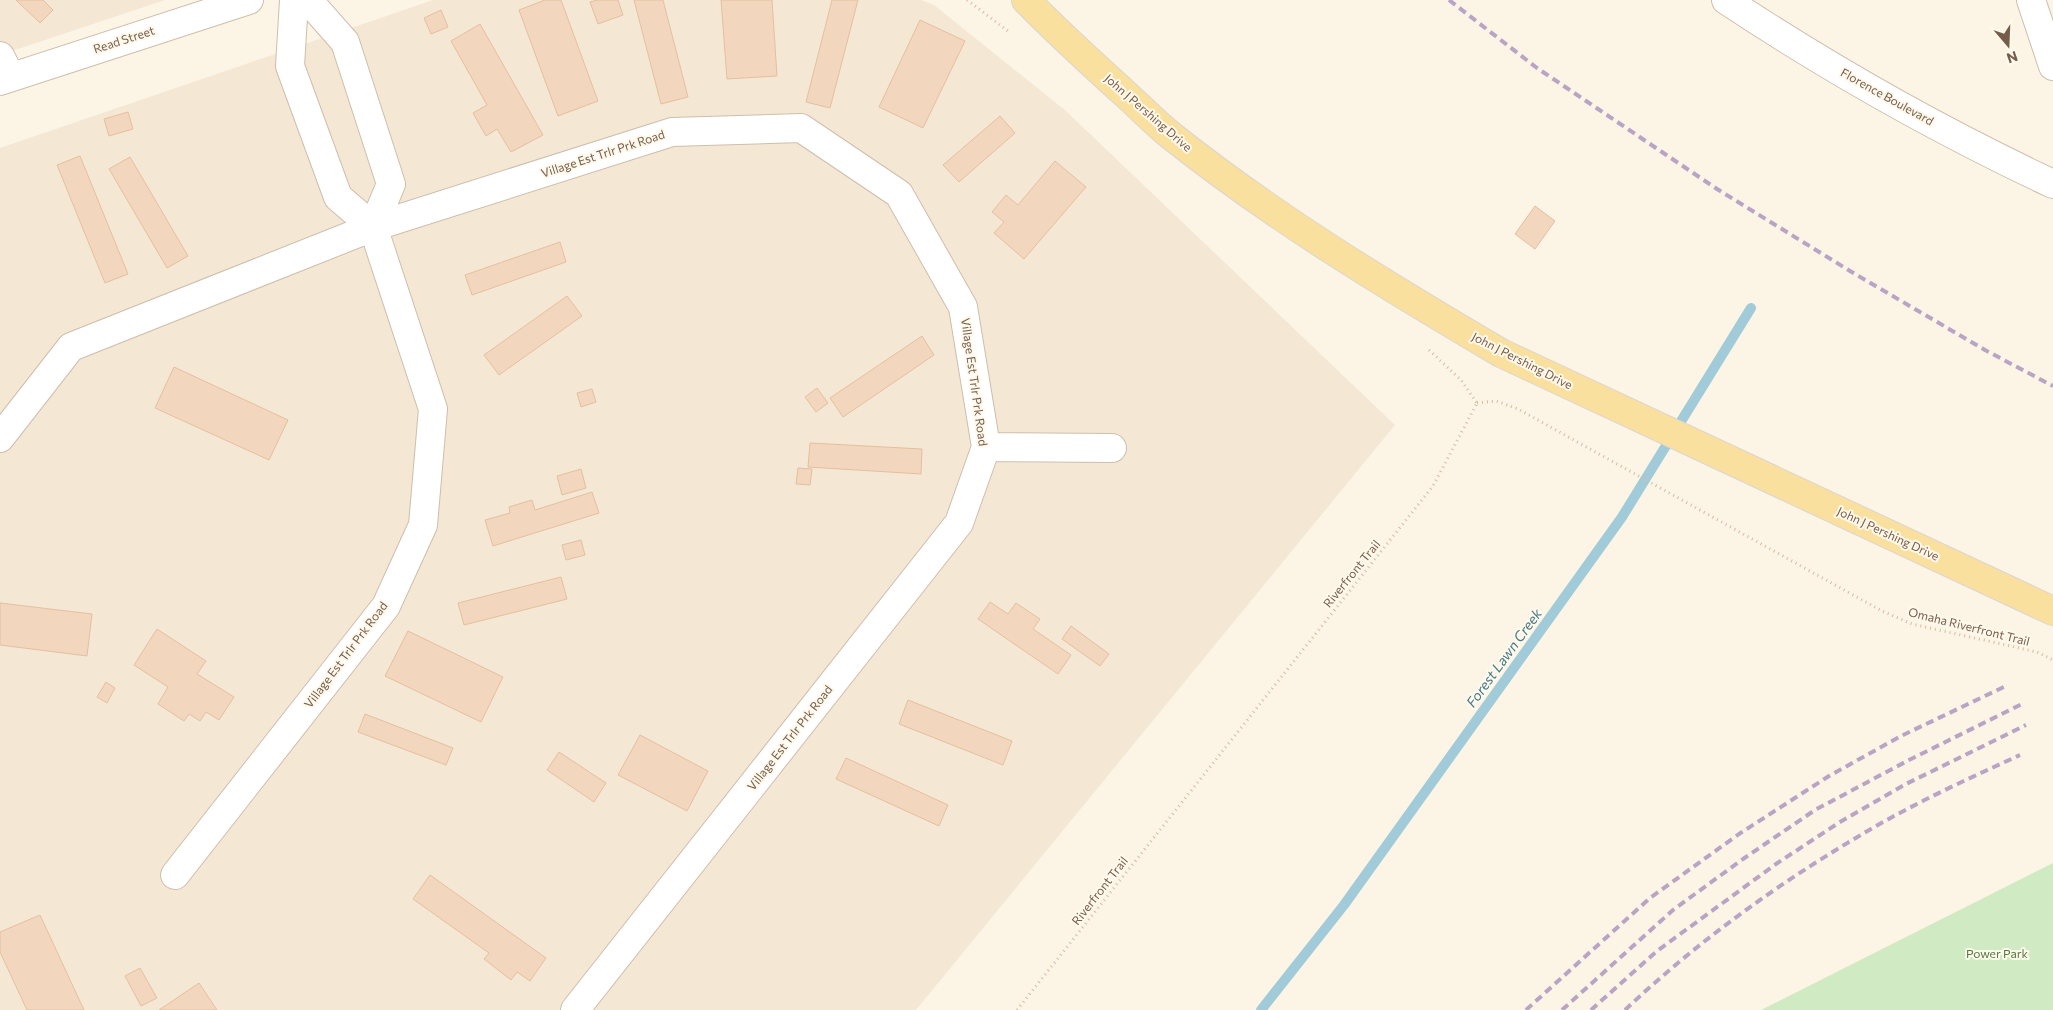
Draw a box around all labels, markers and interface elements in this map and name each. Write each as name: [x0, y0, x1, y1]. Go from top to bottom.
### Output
north arrow: [1983, 20, 2033, 70]
street label: Read Street: [91, 23, 156, 56]
text: N: [2005, 48, 2020, 68]
street label: Florence Boulevard: [1839, 65, 1936, 128]
street label: John J Pershing Drive: [1102, 71, 1195, 155]
street label: Village Est Trlr Prk Road: [539, 126, 666, 180]
street label: Village Est Trlr Prk Road: [959, 317, 991, 447]
street label: John J Pershing Drive: [1469, 329, 1575, 392]
street label: John J Pershing Drive: [1835, 503, 1942, 564]
street label: Riverfront Trail: [1320, 537, 1383, 610]
street label: Village Est Trlr Prk Road: [301, 599, 390, 710]
street label: Omaha Riverfront Trail: [1907, 604, 2031, 648]
water label: Forest Lawn Creek: [1462, 605, 1545, 710]
street label: Village Est Trlr Prk Road: [744, 682, 835, 793]
street label: Riverfront Trail: [1068, 854, 1130, 927]
park label: Power Park: [1966, 946, 2029, 960]

